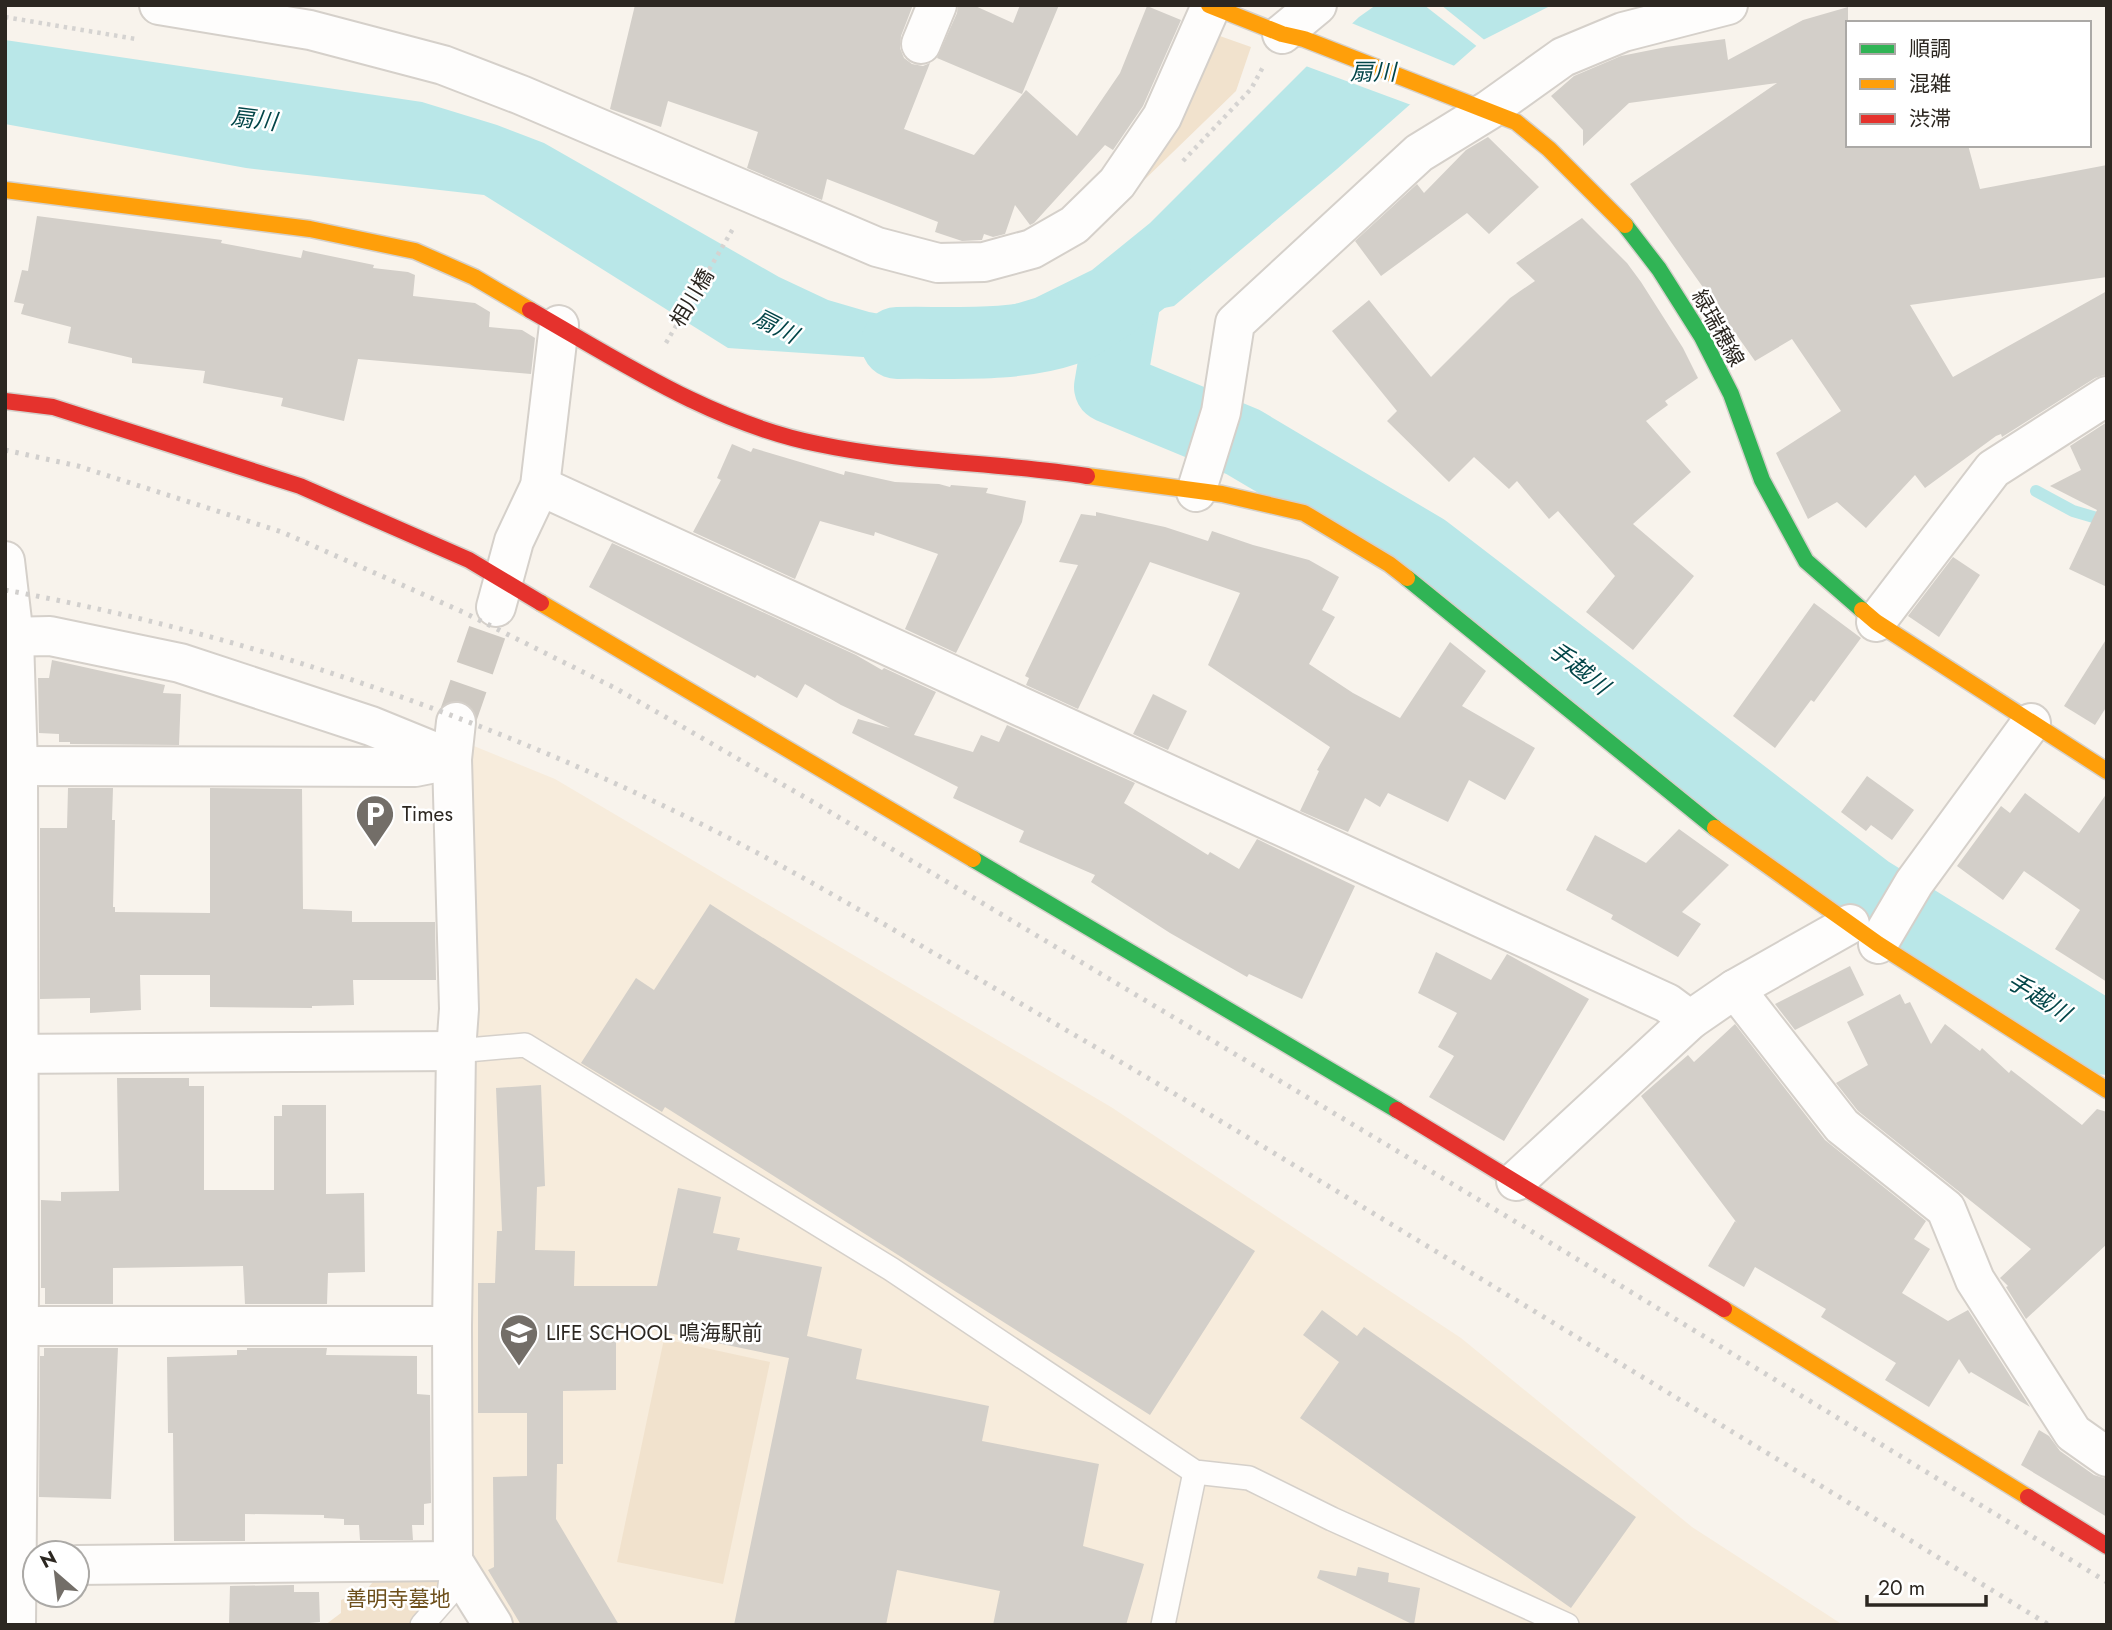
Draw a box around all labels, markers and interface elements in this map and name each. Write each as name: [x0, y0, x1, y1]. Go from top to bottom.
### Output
legend: [1846, 21, 2091, 147]
text: 順調: [1909, 34, 1951, 64]
water label: 扇川: [1350, 55, 1399, 89]
text: 混雑: [1909, 69, 1951, 99]
water label: 扇川: [229, 99, 282, 139]
text: 渋滞: [1909, 104, 1951, 134]
street label: 相川橋: [663, 263, 721, 333]
street label: 緑瑞穂線: [1685, 284, 1751, 372]
water label: 扇川: [748, 300, 807, 353]
water label: 手越川: [1541, 633, 1619, 704]
parking icon: Times: [354, 793, 396, 848]
place label: Times: [402, 799, 453, 829]
water label: 手越川: [2001, 964, 2080, 1031]
school or university icon: LIFE SCHOOL 鳴海駅前: [498, 1312, 540, 1367]
place label: LIFE SCHOOL 鳴海駅前: [546, 1318, 763, 1348]
north arrow: [21, 1539, 91, 1609]
text: N: [35, 1544, 61, 1575]
scale bar: [1867, 1564, 1986, 1608]
text: 20 m: [1878, 1573, 1925, 1603]
park label: 善明寺墓地: [346, 1584, 451, 1614]

